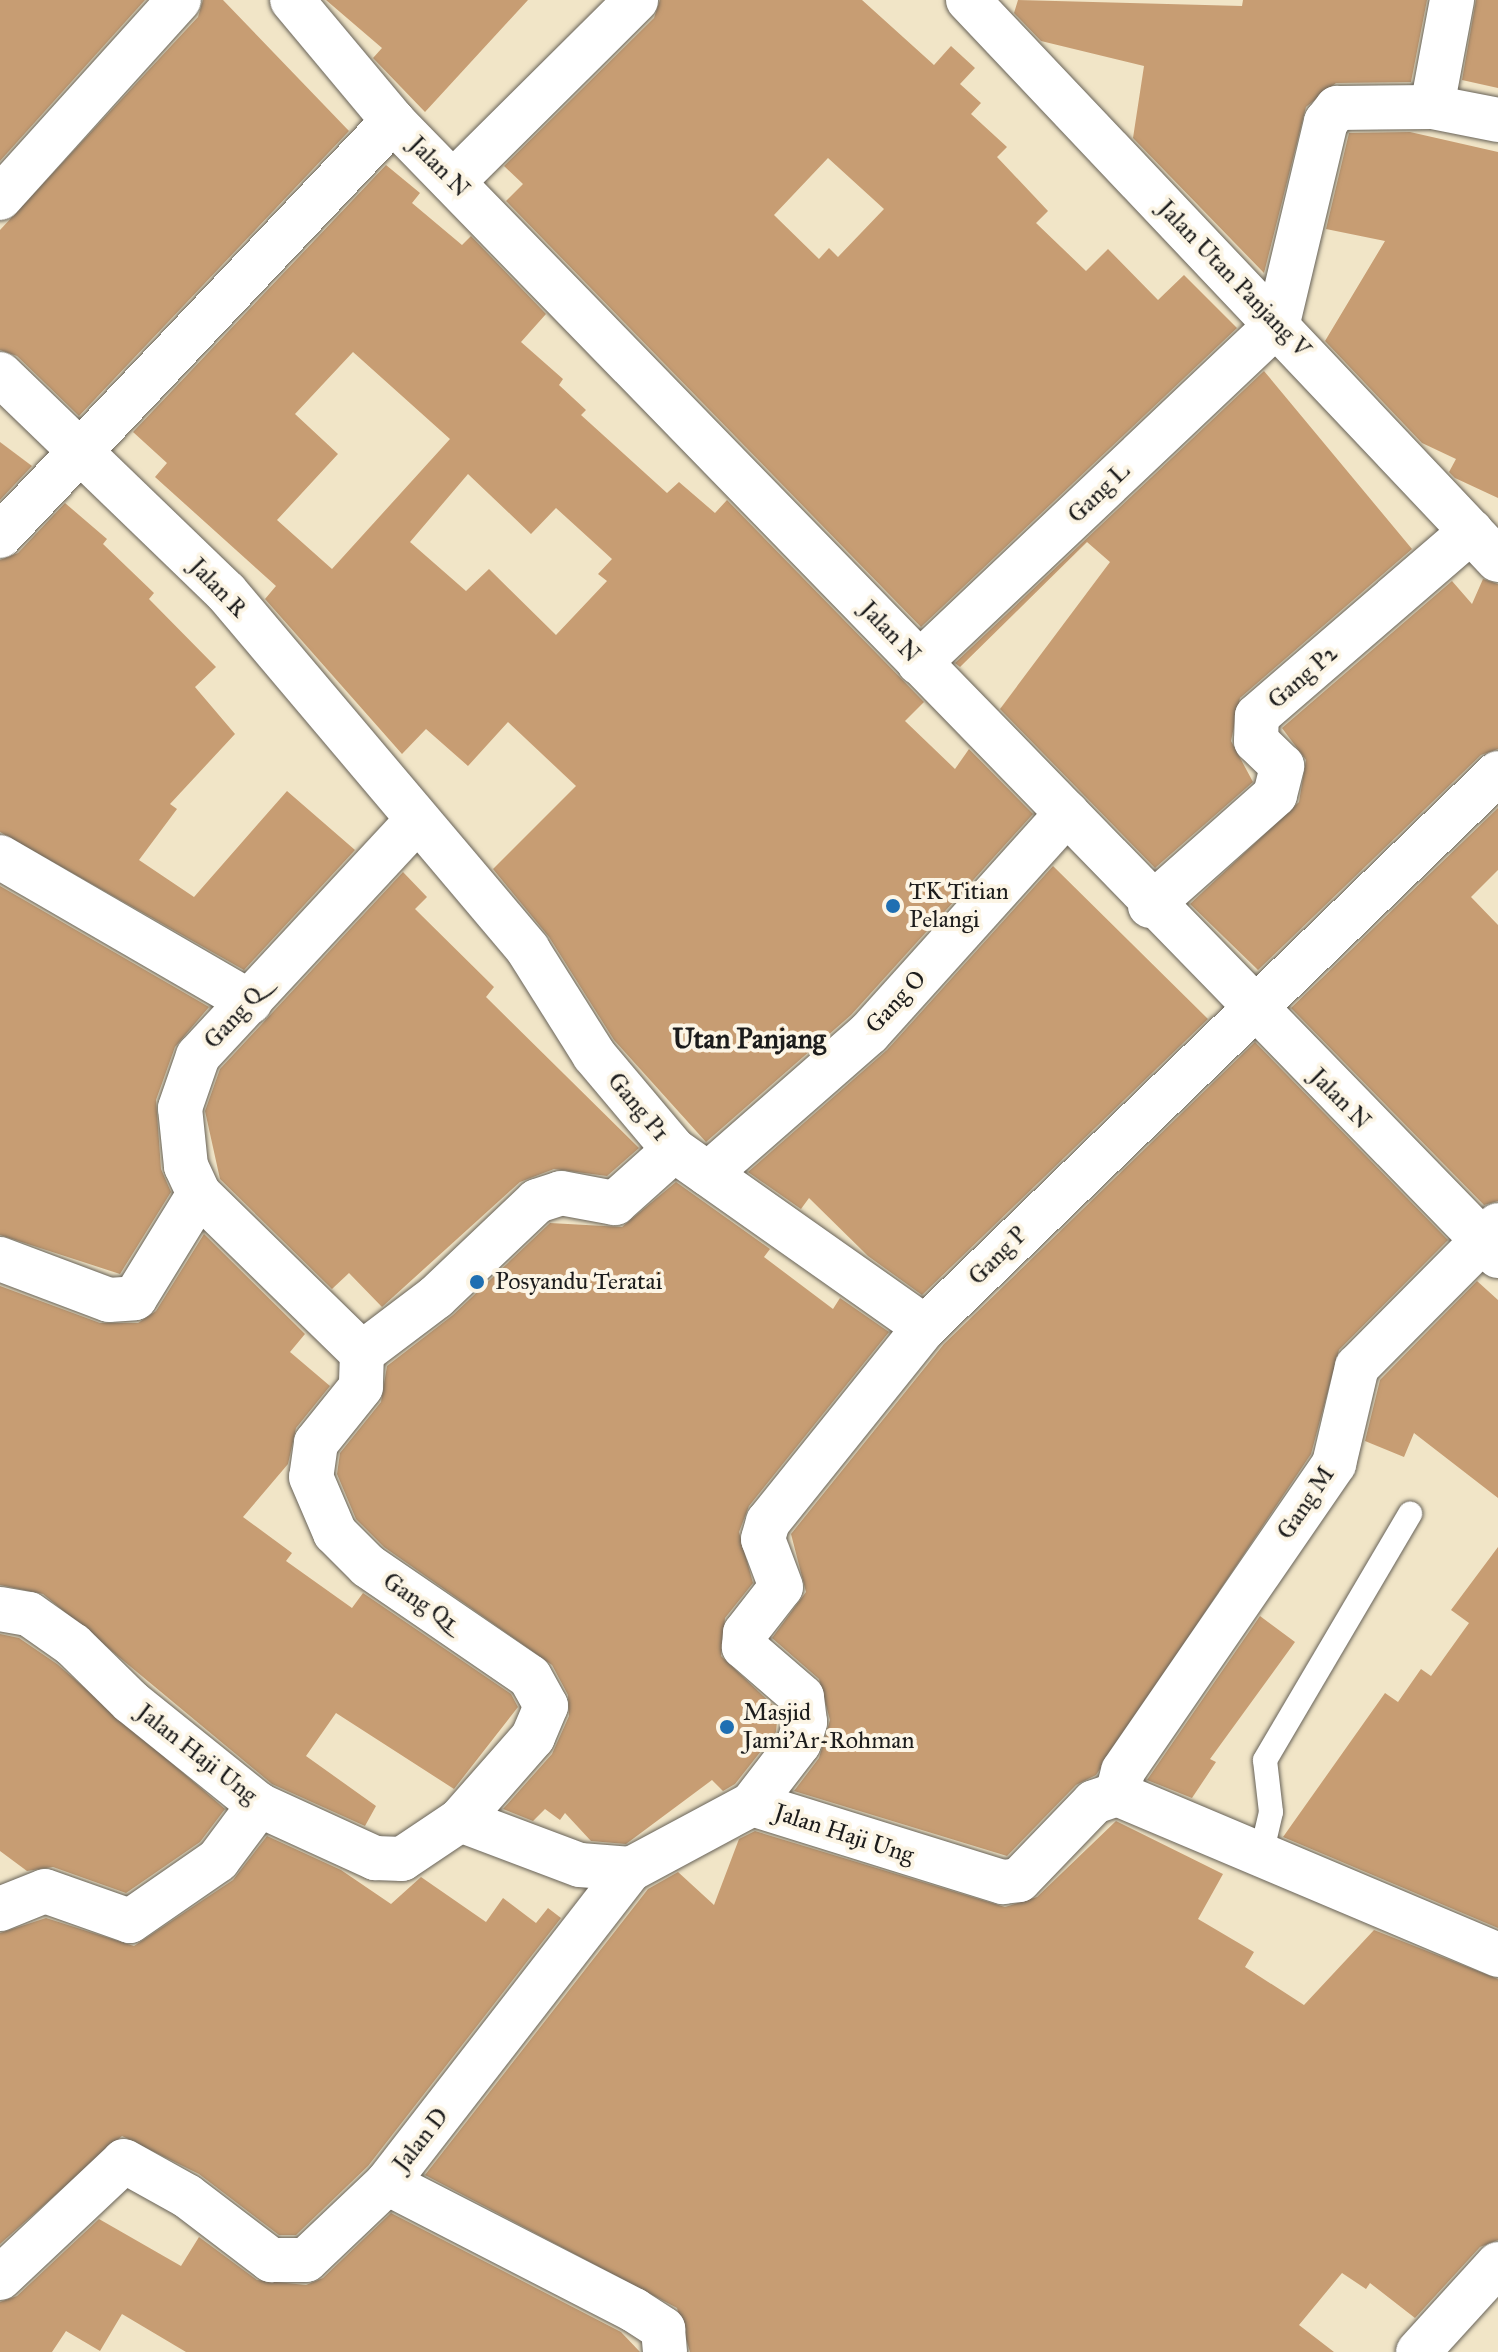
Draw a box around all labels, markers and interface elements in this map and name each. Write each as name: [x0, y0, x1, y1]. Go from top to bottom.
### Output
street label: Jalan N: [403, 131, 475, 203]
street label: Jalan Utan Panjang V: [1152, 194, 1316, 364]
street label: Gang L: [1062, 457, 1136, 529]
street label: Jalan R: [183, 552, 253, 624]
street label: Jalan N: [854, 595, 926, 669]
street label: Gang P2: [1262, 639, 1344, 715]
place label: TK Titian Pelangi: [909, 878, 1009, 934]
marker: TK Titian Pelangi: [884, 897, 902, 915]
street label: Gang O: [860, 965, 932, 1039]
street label: Gang Q: [198, 981, 270, 1055]
district label: Utan Panjang: [672, 1022, 826, 1056]
street label: Jalan N: [1304, 1063, 1376, 1135]
street label: Gang P1: [601, 1067, 675, 1147]
street label: Gang P: [963, 1221, 1033, 1291]
place label: Posyandu Teratai: [495, 1268, 662, 1296]
marker: Posyandu Teratai: [466, 1271, 488, 1293]
street label: Gang M: [1271, 1461, 1341, 1545]
street label: Gang Q1: [377, 1567, 463, 1637]
street label: Jalan Haji Ung: [131, 1698, 263, 1810]
place label: Masjid Jami'Ar-Rohman: [743, 1699, 914, 1755]
marker: Masjid Jami'Ar-Rohman: [718, 1718, 736, 1736]
street label: Jalan Haji Ung: [771, 1798, 917, 1870]
street label: Jalan D: [387, 2102, 455, 2178]

